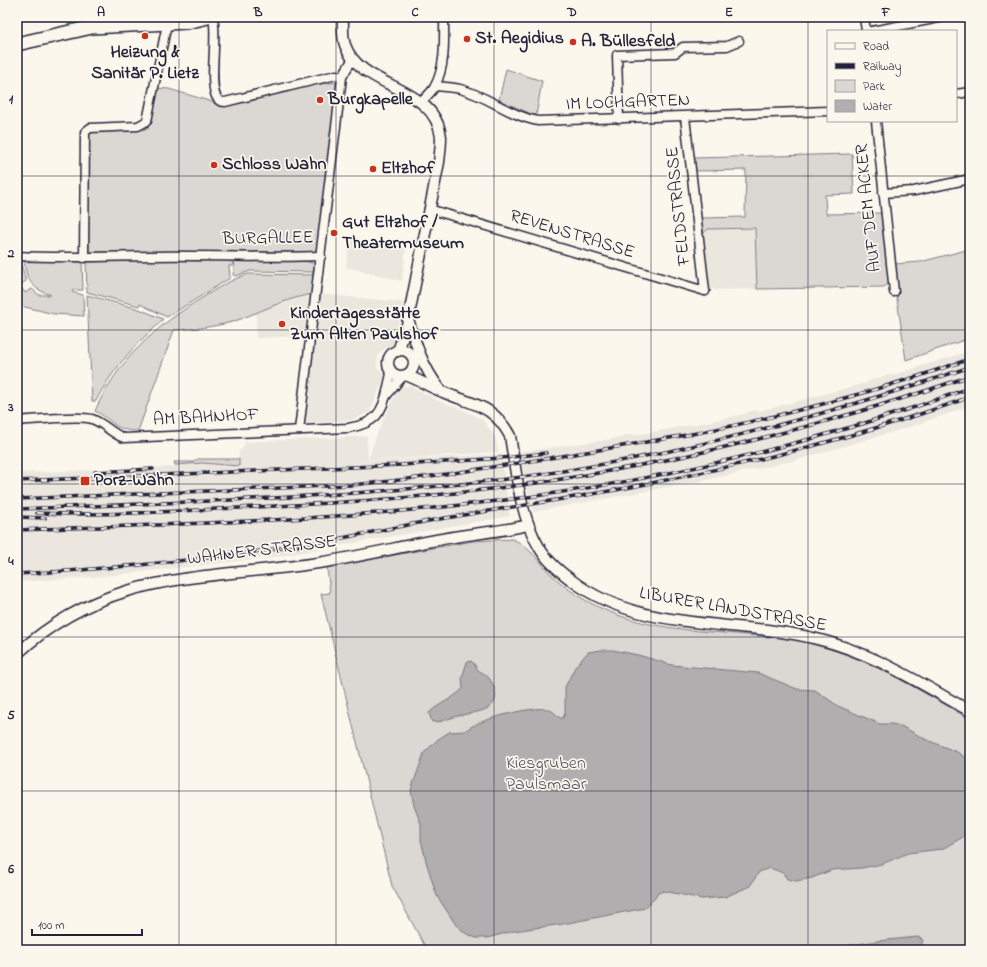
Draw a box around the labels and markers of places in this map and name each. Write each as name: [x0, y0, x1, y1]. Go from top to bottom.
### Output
place label: St. Aegidius: [475, 26, 564, 53]
place label: A. Büllesfeld: [581, 29, 676, 55]
marker: Heizung & Sanitär P. Lietz: [140, 31, 150, 41]
marker: St. Aegidius: [462, 34, 472, 44]
marker: A. Büllesfeld: [568, 37, 578, 47]
place label: Heizung & Sanitär P. Lietz: [91, 40, 199, 87]
place label: Burgkapelle: [327, 87, 414, 114]
marker: Burgkapelle: [315, 95, 325, 105]
place label: Schloss Wahn: [222, 152, 327, 178]
place label: Eltzhof: [381, 156, 435, 182]
marker: Schloss Wahn: [209, 160, 219, 170]
marker: Eltzhof: [368, 164, 378, 174]
place label: Gut Eltzhof / Theatermuseum: [342, 210, 464, 257]
marker: Gut Eltzhof / Theatermuseum: [329, 228, 339, 238]
place label: Kindertagesstätte Zum Alten Paulshof: [290, 301, 439, 348]
marker: Kindertagesstätte Zum Alten Paulshof: [277, 319, 287, 329]
place label: Porz-Wahn: [94, 468, 174, 494]
marker: Porz-Wahn: [79, 475, 91, 487]

